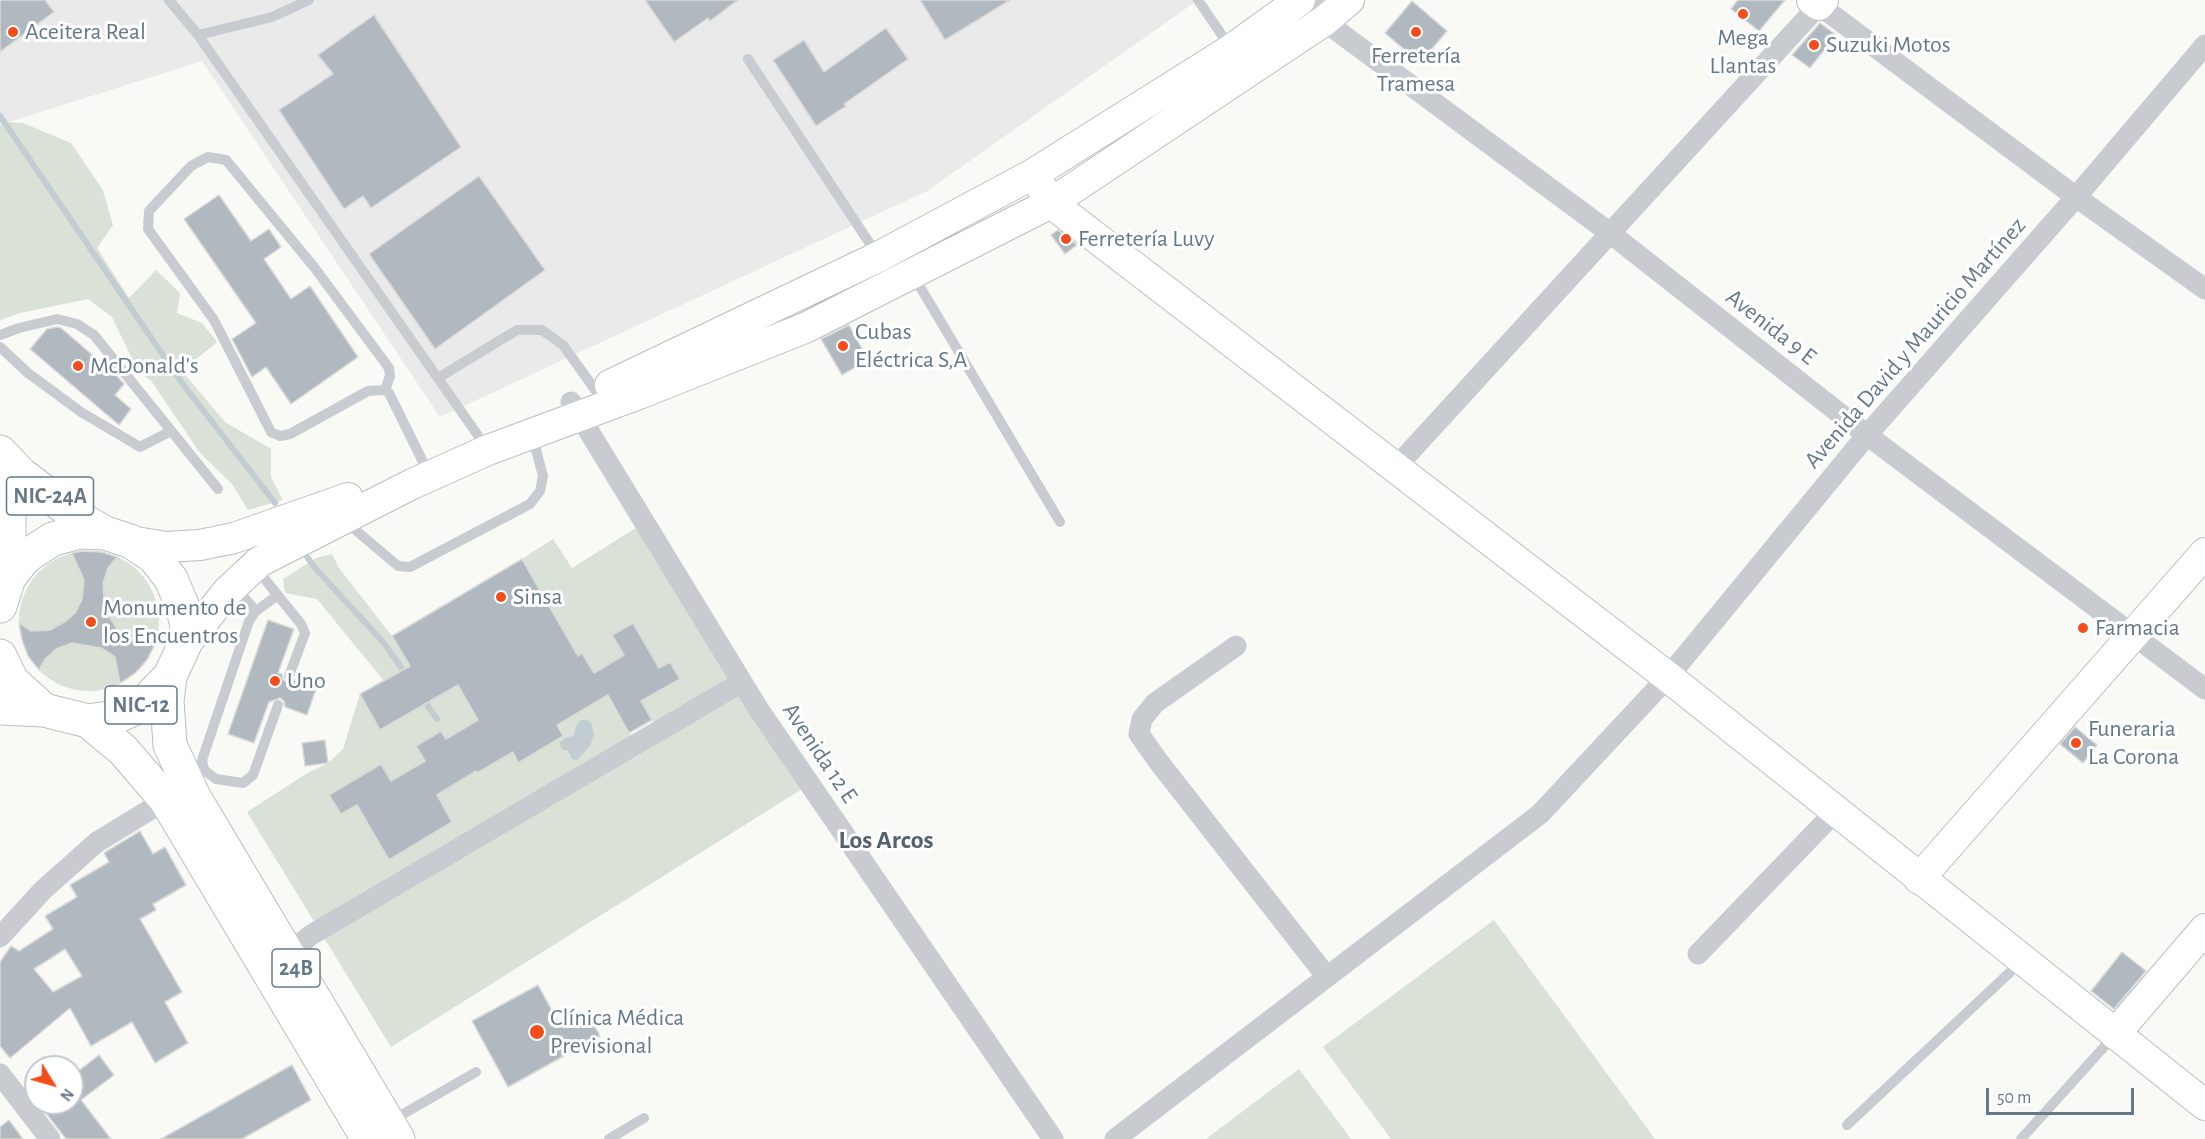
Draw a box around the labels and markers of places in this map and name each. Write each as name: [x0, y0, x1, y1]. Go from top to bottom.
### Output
marker: Mega Llantas: [1736, 7, 1750, 21]
place label: Aceitera Real: [25, 18, 146, 46]
place label: Mega Llantas: [1710, 24, 1776, 80]
marker: Aceitera Real: [6, 25, 20, 39]
marker: Ferretería Tramesa: [1409, 25, 1423, 39]
place label: Suzuki Motos: [1826, 31, 1951, 59]
marker: Suzuki Motos: [1807, 38, 1821, 52]
place label: Ferretería Tramesa: [1371, 42, 1461, 98]
place label: Ferretería Luvy: [1078, 225, 1214, 253]
marker: Ferretería Luvy: [1059, 232, 1073, 246]
place label: Cubas Eléctrica S,A: [855, 318, 967, 374]
marker: Cubas Eléctrica S,A: [836, 339, 850, 353]
place label: McDonald's: [90, 352, 199, 380]
marker: McDonald's: [71, 359, 85, 373]
place label: Sinsa: [513, 583, 562, 611]
marker: Sinsa: [494, 590, 508, 604]
place label: Monumento de los Encuentros: [103, 594, 247, 650]
place label: Farmacia: [2095, 614, 2180, 642]
marker: Monumento de los Encuentros: [84, 615, 98, 629]
marker: Farmacia: [2076, 621, 2090, 635]
place label: Uno: [287, 667, 326, 695]
marker: Uno: [268, 674, 282, 688]
place label: Funeraria La Corona: [2088, 715, 2179, 771]
marker: Funeraria La Corona: [2069, 736, 2083, 750]
place label: Clínica Médica Previsional: [550, 1004, 684, 1060]
marker: Clínica Médica Previsional: [528, 1023, 546, 1041]

